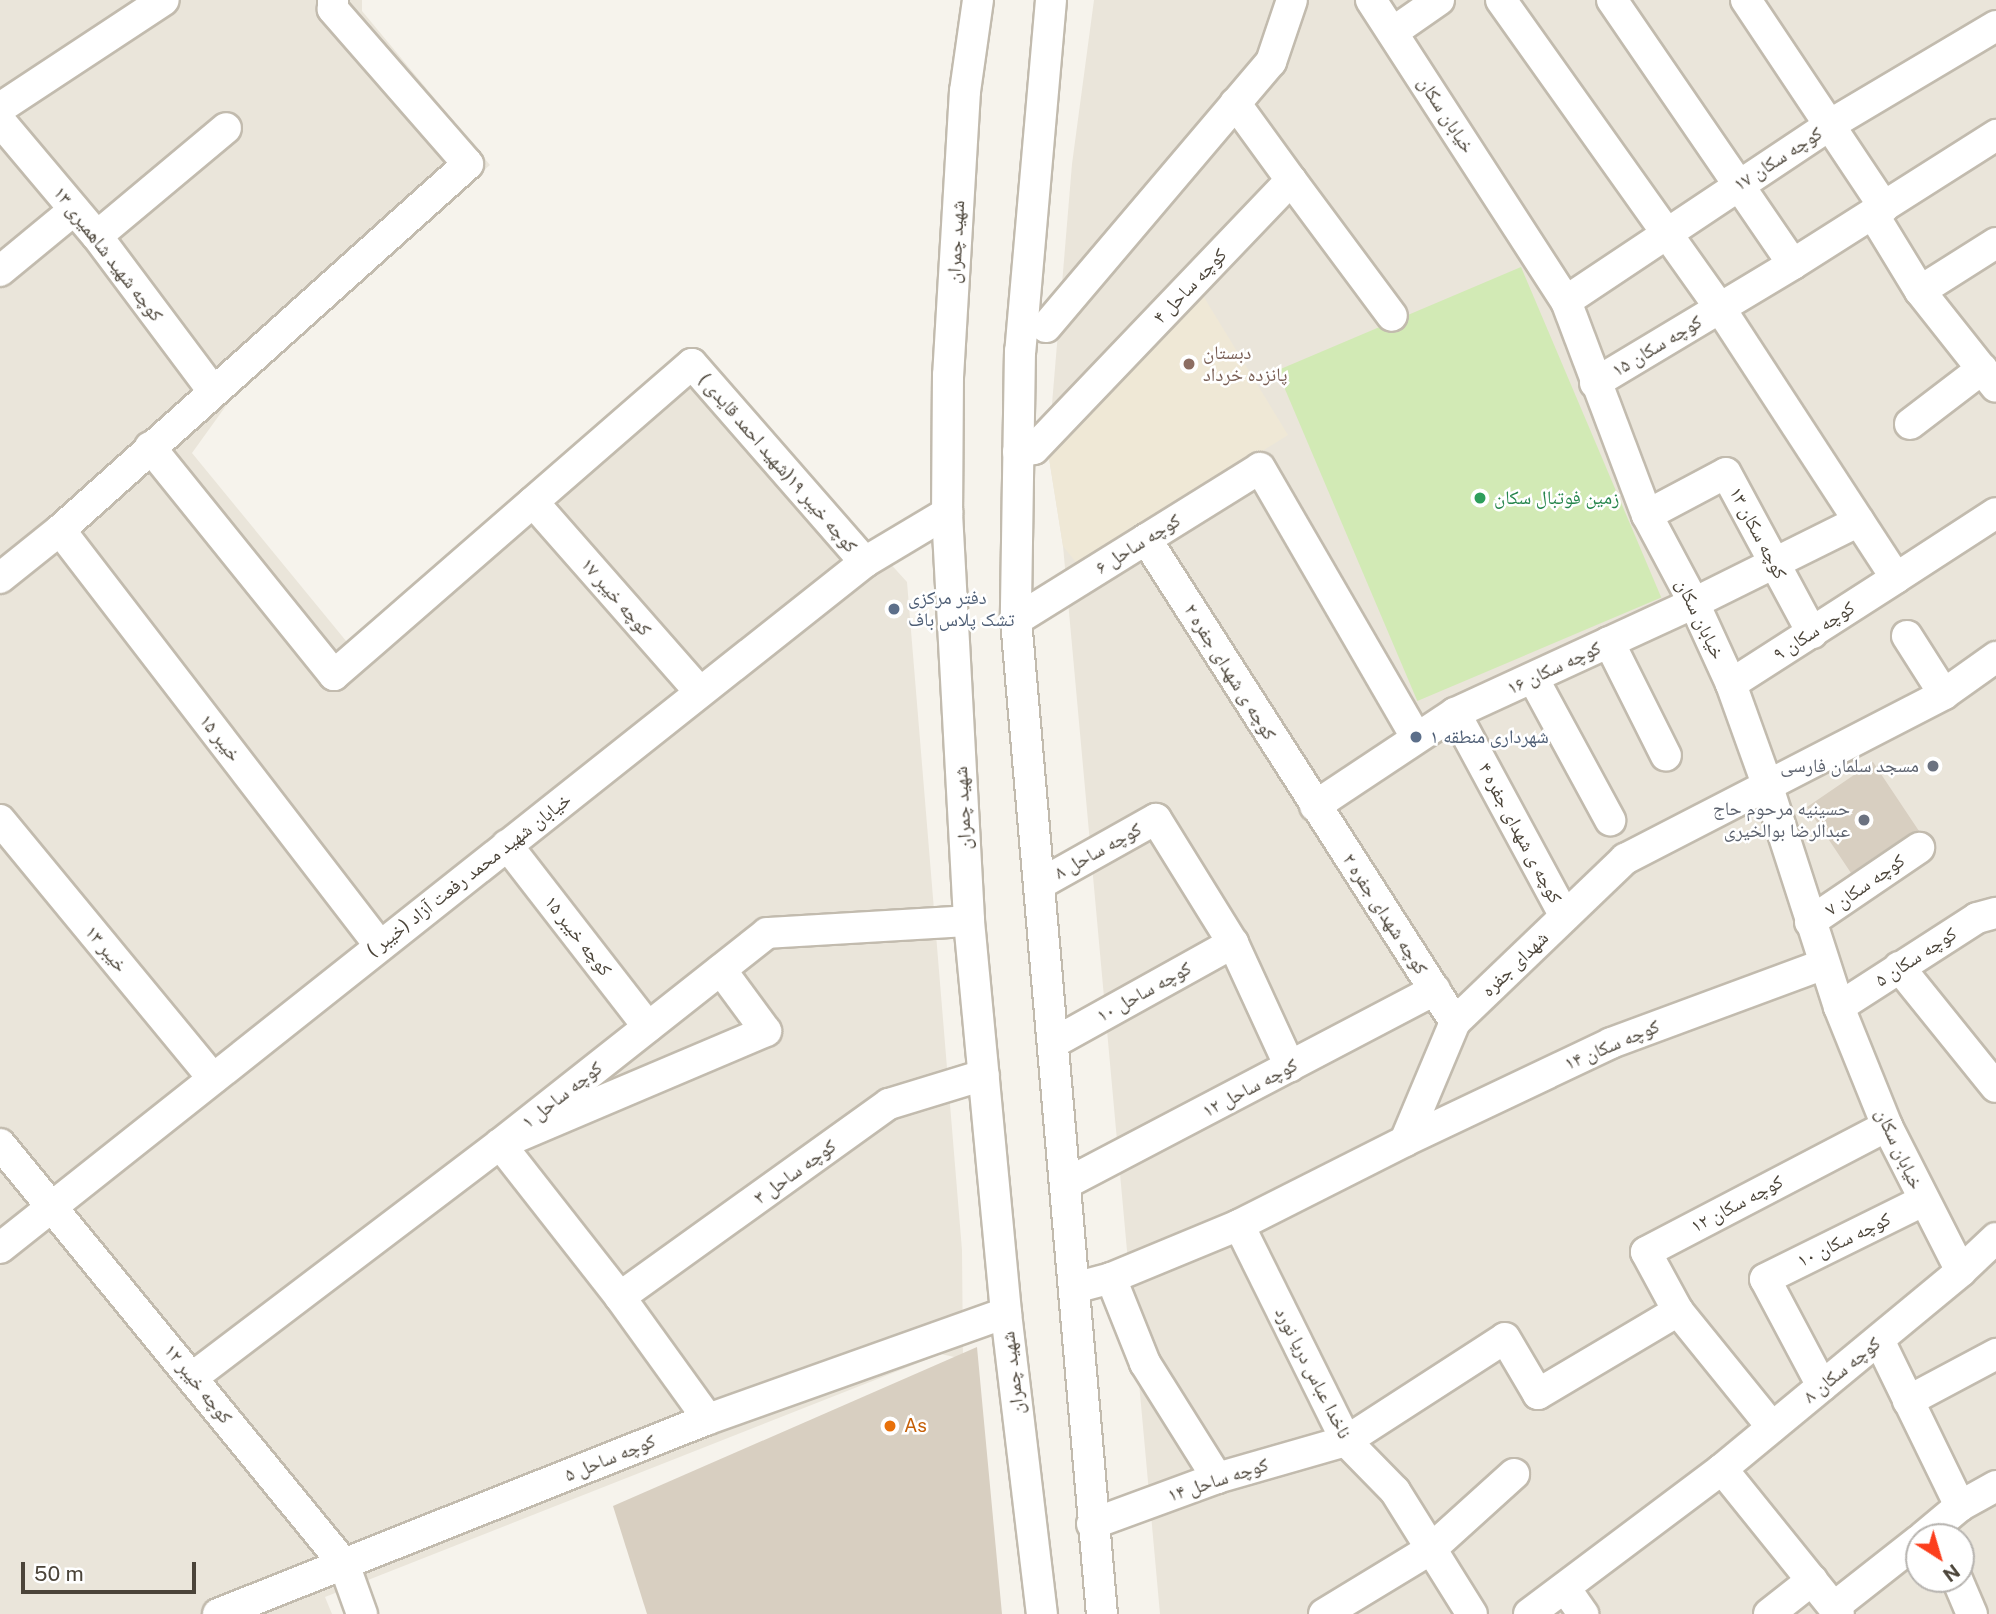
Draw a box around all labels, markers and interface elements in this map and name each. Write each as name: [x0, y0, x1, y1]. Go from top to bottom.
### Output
street label: خیابان سکان: [1413, 72, 1479, 158]
street label: کوچه سکان ۱۷: [1729, 122, 1827, 196]
street label: کوچه شهید شاهمیری ۱۳: [48, 182, 168, 326]
street label: شهید چمران: [942, 200, 970, 284]
street label: کوچه ساحل ۴: [1149, 244, 1231, 328]
street label: کوچه سکان ۱۵: [1608, 310, 1706, 382]
place label: دبستان پانزده خرداد: [1203, 342, 1287, 386]
marker: دبستان پانزده خرداد: [1181, 356, 1197, 372]
street label: کوچه خیبر ۱۹(شهید احمد قایدی ): [694, 369, 862, 557]
street label: کوچه سکان ۱۳: [1724, 483, 1792, 583]
place label: زمین فوتبال سکان: [1494, 487, 1619, 509]
marker: زمین فوتبال سکان: [1472, 490, 1488, 506]
street label: کوچه ساحل ۶: [1091, 509, 1185, 579]
street label: کوچه خیبر ۱۷: [576, 553, 656, 641]
street label: خیابان سکان: [1671, 575, 1729, 663]
place label: دفتر مرکزی تشک پلاس باف: [908, 587, 1015, 631]
street label: کوچه سکان ۹: [1769, 596, 1859, 666]
street label: کوچه ی شهدای جفره ۲: [1179, 600, 1281, 744]
marker: دفتر مرکزی تشک پلاس باف: [886, 601, 902, 617]
street label: کوچه سکان ۱۶: [1503, 636, 1605, 700]
street label: خیبر ۱۵: [194, 710, 246, 766]
place label: شهرداری منطقه ١: [1430, 726, 1549, 748]
marker: شهرداری منطقه ١: [1408, 729, 1424, 745]
place label: مسجد سلمان فارسی: [1780, 755, 1919, 777]
marker: مسجد سلمان فارسی: [1925, 758, 1941, 774]
street label: کوچه ی شهدای جفره ۴: [1473, 759, 1567, 907]
street label: شهید چمران: [949, 766, 977, 850]
street label: ( خیبر) خیابان شهید محمد رفعت آزاد: [362, 788, 576, 962]
place label: حسینیه مرحوم حاج عبدالرضا بوالخیری: [1713, 798, 1850, 842]
marker: حسینیه مرحوم حاج عبدالرضا بوالخیری: [1856, 812, 1872, 828]
street label: کوچه ساحل ۸: [1051, 818, 1145, 884]
street label: کوچه شهدای جفره ۲: [1337, 849, 1433, 979]
street label: کوچه سکان ۷: [1821, 849, 1909, 921]
street label: کوچه خیبر ۱۵: [539, 891, 617, 981]
street label: خیبر ۱۳: [80, 921, 132, 977]
street label: کوچه سکان ۵: [1871, 922, 1961, 992]
street label: شهدای جفره: [1477, 926, 1553, 1002]
street label: کوچه ساحل ۱۰: [1093, 957, 1195, 1027]
street label: کوچه سکان ۱۴: [1561, 1015, 1663, 1075]
street label: کوچه ساحل ۱۲: [1199, 1053, 1301, 1123]
street label: کوچه ساحل ۱: [517, 1057, 607, 1133]
street label: خیابان سکان: [1870, 1105, 1928, 1193]
street label: کوچه ساحل ۳: [750, 1135, 840, 1209]
street label: کوچه سکان ۱۲: [1687, 1170, 1787, 1238]
street label: کوچه سکان ۱۰: [1794, 1208, 1894, 1272]
street label: ناخدا عباس دریا نورد: [1270, 1303, 1356, 1443]
street label: شهید چمران: [997, 1330, 1029, 1416]
street label: کوچه سکان ۸: [1799, 1332, 1885, 1408]
street label: کوچه خیبر ۱۲: [159, 1340, 237, 1428]
place label: As: [904, 1415, 927, 1437]
marker: As: [882, 1418, 898, 1434]
street label: کوچه ساحل ۵: [561, 1429, 659, 1487]
street label: کوچه ساحل ۱۴: [1165, 1453, 1271, 1507]
north arrow: [1905, 1523, 1975, 1593]
scale bar: [24, 1548, 200, 1592]
text: N: [1939, 1560, 1964, 1586]
text: 50 m: [34, 1561, 84, 1586]

